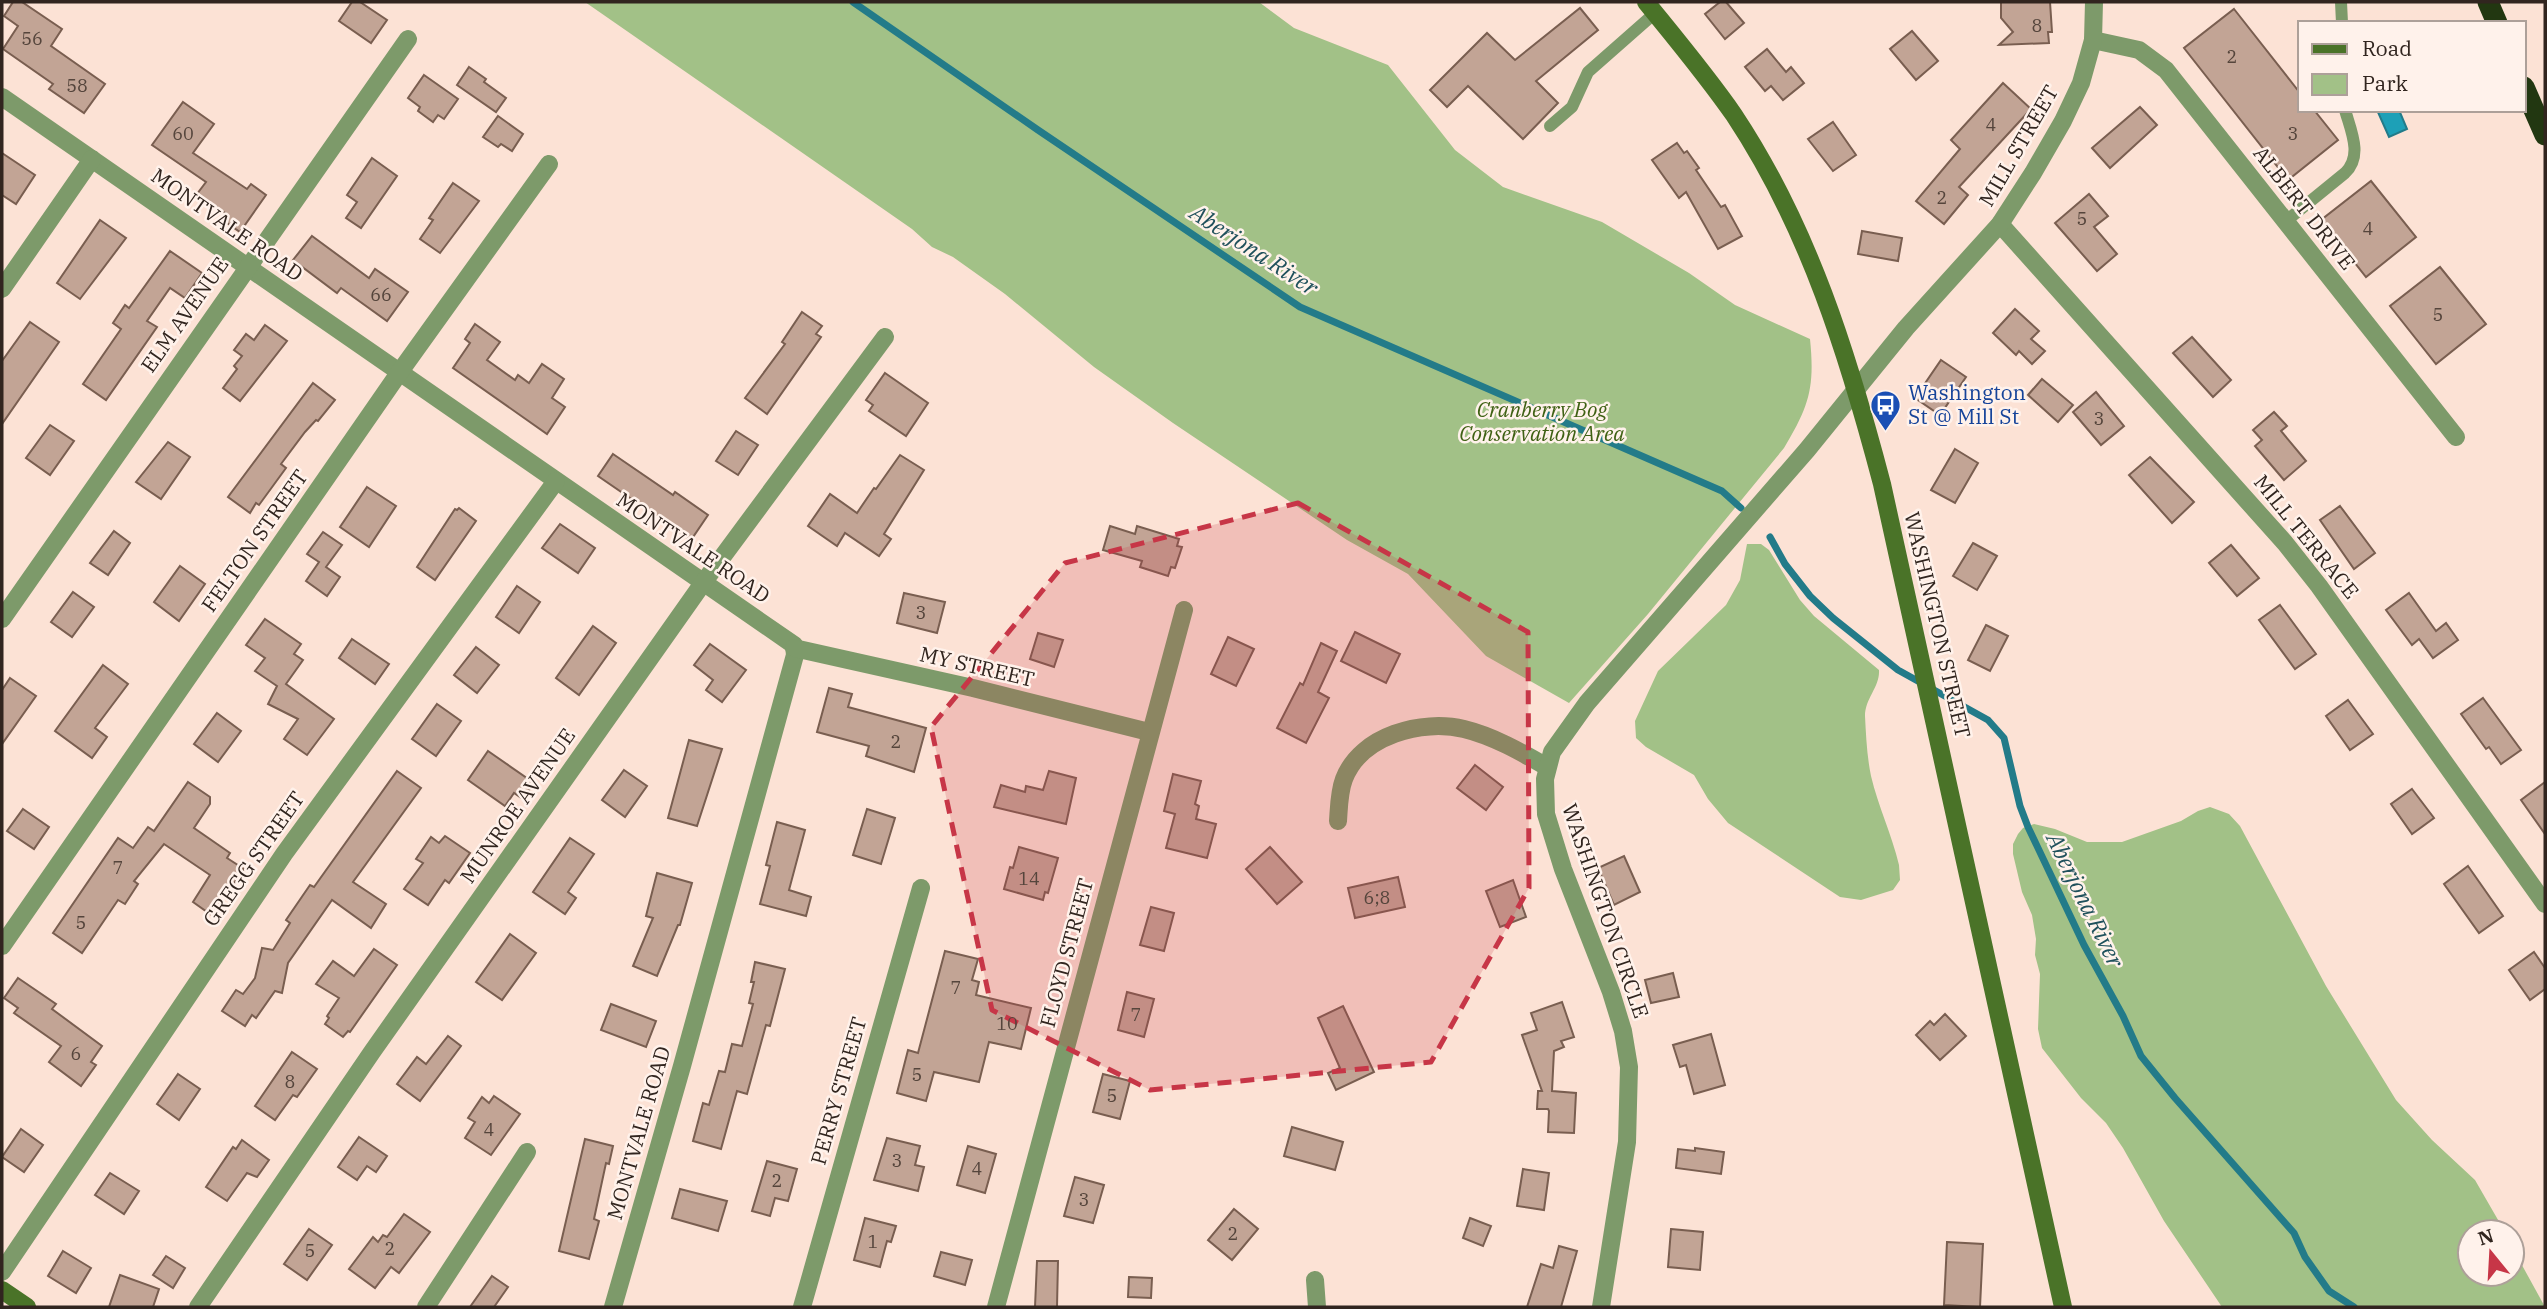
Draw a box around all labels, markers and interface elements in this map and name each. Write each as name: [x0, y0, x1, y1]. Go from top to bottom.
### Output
house number: 8: [2032, 14, 2042, 37]
legend: [2298, 21, 2526, 112]
house number: 56: [21, 27, 43, 50]
text: Road: [2362, 34, 2412, 62]
house number: 2: [2227, 45, 2237, 68]
text: Park: [2362, 69, 2409, 97]
house number: 58: [66, 74, 88, 97]
street label: MILL STREET: [1972, 80, 2064, 211]
house number: 4: [1986, 113, 1996, 136]
house number: 60: [172, 122, 194, 145]
house number: 3: [2288, 122, 2298, 145]
street label: ALBERT DRIVE: [2248, 140, 2362, 275]
street label: MONTVALE ROAD: [146, 161, 309, 287]
house number: 2: [1937, 186, 1947, 209]
water label: Aberjona River: [1183, 196, 1325, 302]
house number: 5: [2077, 207, 2087, 230]
house number: 4: [2363, 217, 2373, 240]
street label: ELM AVENUE: [134, 251, 234, 378]
house number: 66: [370, 283, 392, 306]
house number: 5: [2433, 303, 2443, 326]
place label: Washington St @ Mill St: [1908, 378, 2026, 430]
bus stop icon: Washington St @ Mill St: [1868, 388, 1902, 432]
park label: Cranberry Bog Conservation Area: [1459, 395, 1625, 447]
house number: 3: [2094, 407, 2104, 430]
street label: FELTON STREET: [195, 464, 314, 617]
street label: MILL TERRACE: [2248, 469, 2365, 604]
street label: MONTVALE ROAD: [611, 485, 776, 609]
street label: WASHINGTON STREET: [1898, 509, 1978, 741]
house number: 3: [916, 601, 926, 624]
street label: MY STREET: [917, 639, 1037, 693]
street label: MUNROE AVENUE: [453, 722, 581, 889]
house number: 2: [891, 730, 901, 753]
street label: GREGG STREET: [196, 785, 310, 931]
street label: WASHINGTON CIRCLE: [1556, 800, 1656, 1022]
water label: Aberjona River: [2039, 825, 2132, 973]
house number: 7: [113, 856, 123, 879]
house number: 14: [1018, 867, 1040, 890]
street label: FLOYD STREET: [1033, 875, 1099, 1030]
house number: 6;8: [1364, 886, 1390, 909]
house number: 5: [76, 911, 86, 934]
house number: 7: [951, 976, 961, 999]
house number: 7: [1131, 1003, 1141, 1026]
house number: 10: [996, 1012, 1018, 1035]
street label: PERRY STREET: [804, 1013, 873, 1168]
house number: 6: [71, 1042, 81, 1065]
street label: MONTVALE ROAD: [600, 1043, 676, 1223]
house number: 5: [912, 1063, 922, 1086]
house number: 8: [285, 1070, 295, 1093]
house number: 5: [1107, 1084, 1117, 1107]
house number: 4: [484, 1118, 494, 1141]
house number: 3: [892, 1149, 902, 1172]
house number: 4: [972, 1157, 982, 1180]
house number: 2: [772, 1169, 782, 1192]
house number: 3: [1079, 1188, 1089, 1211]
north arrow: [2456, 1218, 2526, 1288]
house number: 2: [1228, 1222, 1238, 1245]
text: N: [2475, 1223, 2497, 1251]
house number: 1: [868, 1230, 878, 1253]
house number: 2: [385, 1237, 395, 1260]
house number: 5: [305, 1239, 315, 1262]

